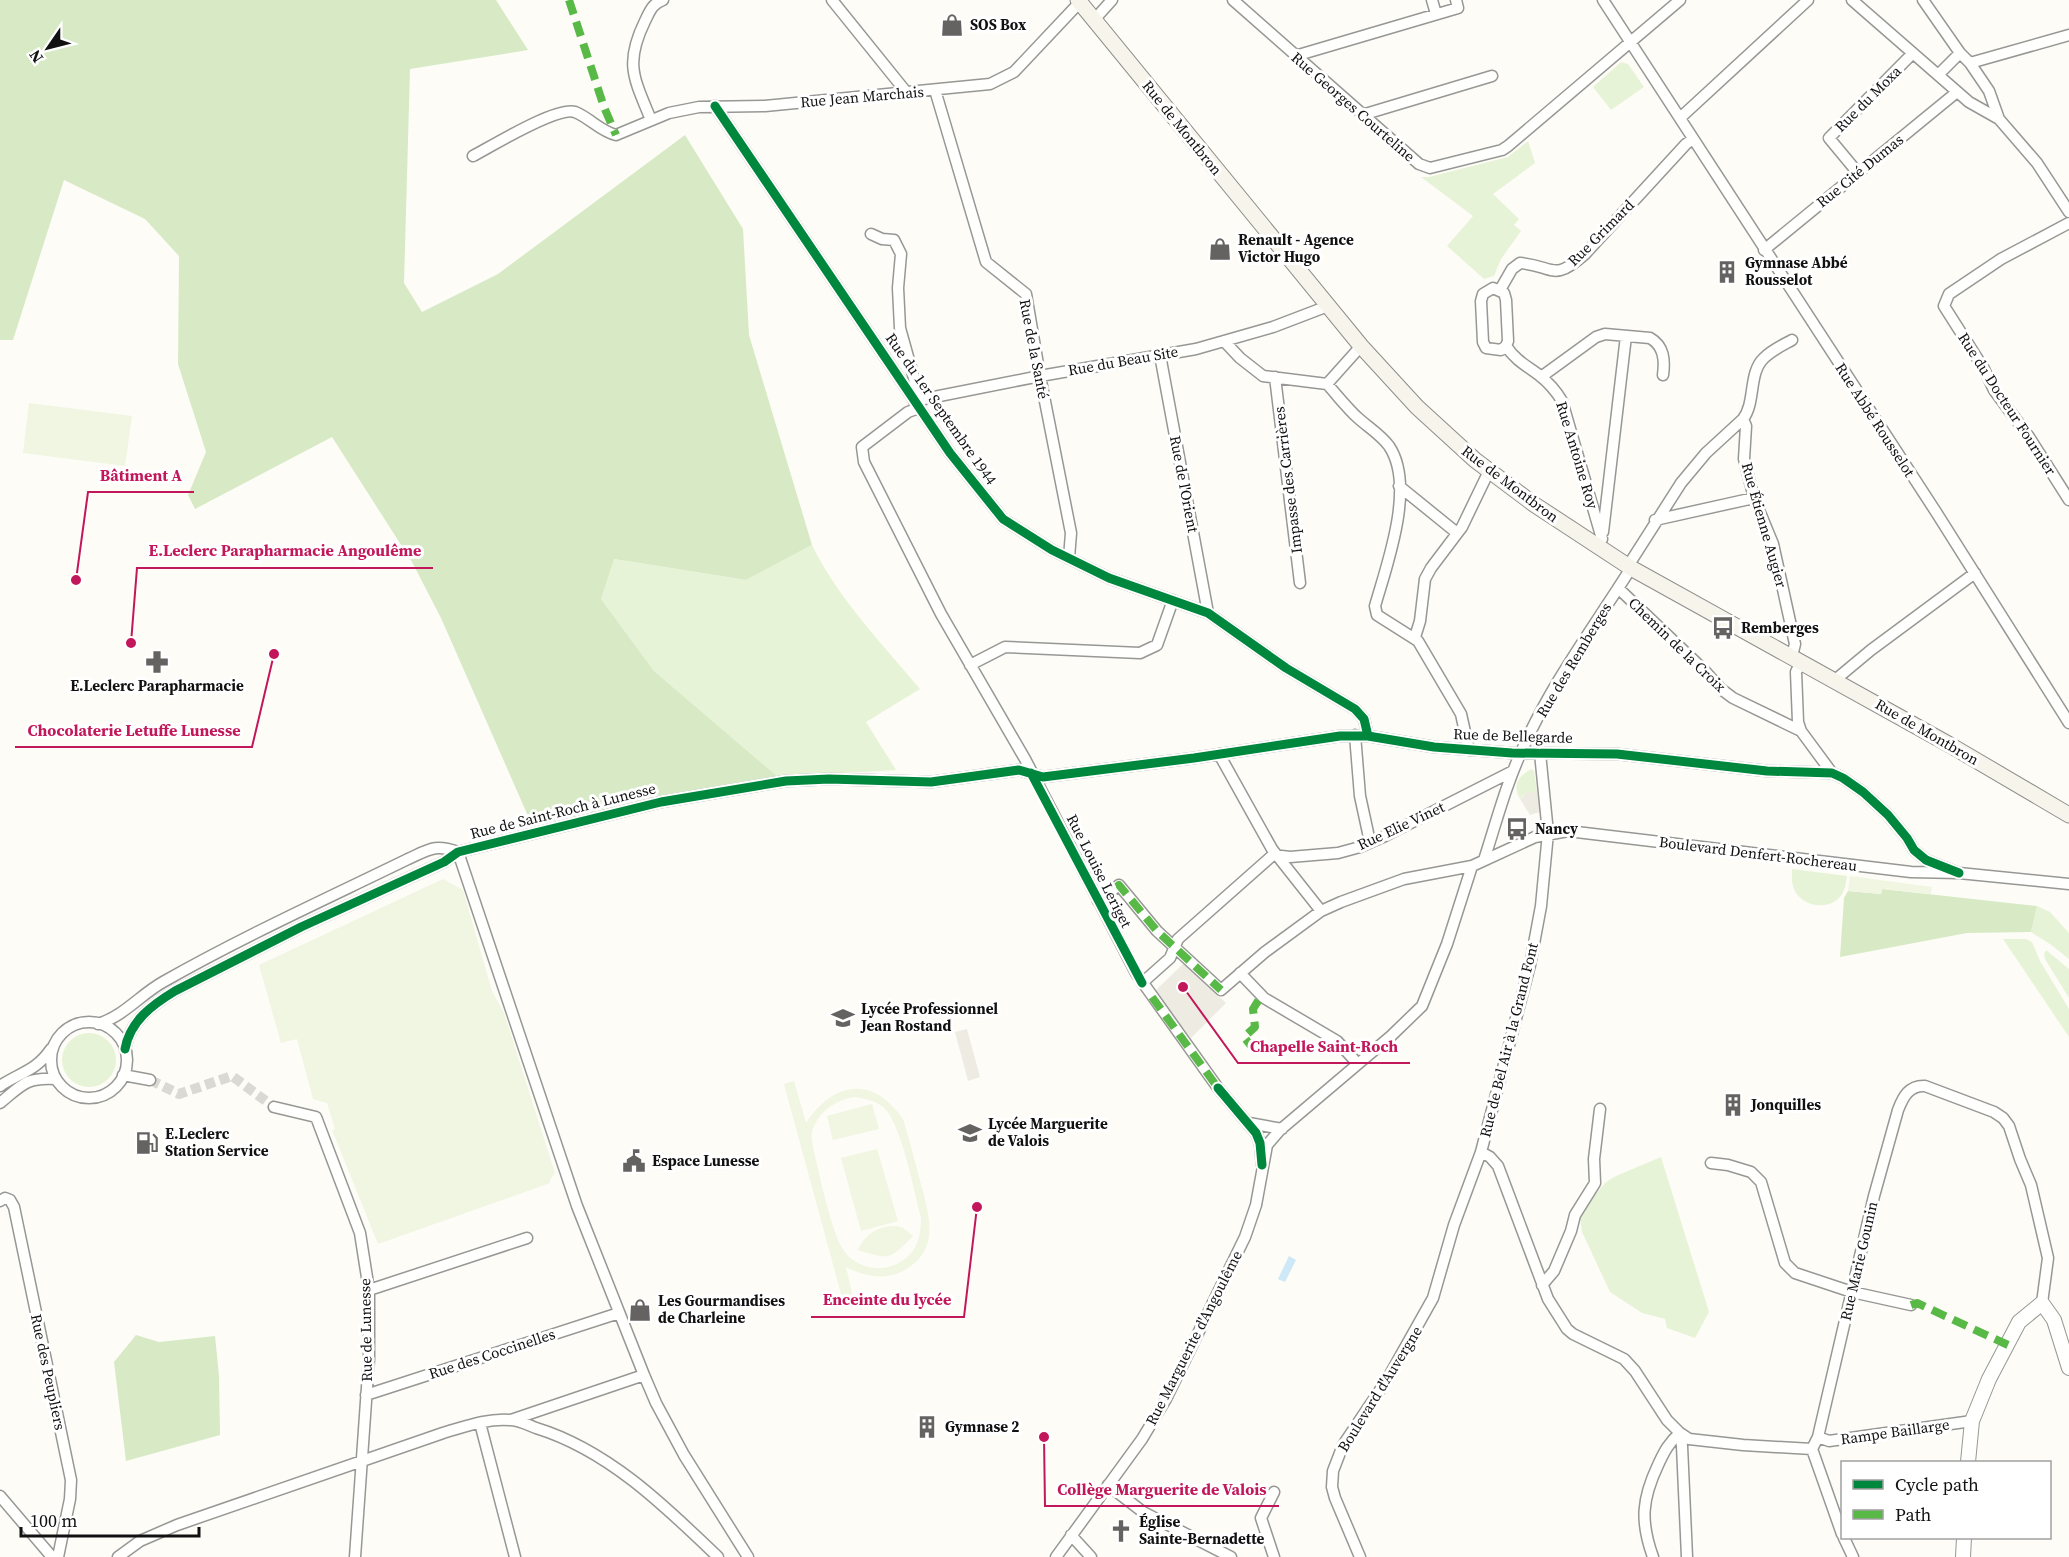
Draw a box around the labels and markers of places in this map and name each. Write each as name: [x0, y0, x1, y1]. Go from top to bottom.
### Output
shop icon: SOS Box: [939, 12, 965, 38]
place label: SOS Box: [970, 14, 1027, 35]
place label: Renault - Agence Victor Hugo: [1238, 229, 1354, 267]
shop icon: Renault - Agence Victor Hugo: [1207, 236, 1233, 262]
place label: Gymnase Abbé Rousselot: [1745, 252, 1848, 290]
building icon: Gymnase Abbé Rousselot: [1714, 259, 1740, 285]
callout: Bâtiment A: [88, 458, 194, 492]
callout: E.Leclerc Parapharmacie Angoulême: [137, 534, 433, 568]
bus stop icon: Remberges: [1710, 615, 1736, 641]
place label: Remberges: [1741, 617, 1819, 638]
pharmacy icon: E.Leclerc Parapharmacie: [144, 649, 170, 675]
place label: E.Leclerc Parapharmacie: [70, 675, 244, 696]
callout: Chocolaterie Letuffe Lunesse: [15, 713, 252, 747]
bus stop icon: Nancy: [1504, 816, 1530, 842]
place label: Nancy: [1535, 818, 1578, 839]
place label: Lycée Professionnel Jean Rostand: [860, 998, 998, 1036]
school or university icon: Lycée Professionnel Jean Rostand: [830, 1005, 856, 1031]
callout: Chapelle Saint-Roch: [1238, 1029, 1410, 1063]
building icon: Jonquilles: [1720, 1092, 1746, 1118]
place label: Jonquilles: [1750, 1094, 1821, 1115]
place label: Lycée Marguerite de Valois: [988, 1113, 1108, 1151]
school or university icon: Lycée Marguerite de Valois: [957, 1120, 983, 1146]
place label: E.Leclerc Station Service: [165, 1123, 269, 1161]
fuel station icon: E.Leclerc Station Service: [134, 1130, 160, 1156]
public building icon: Espace Lunesse: [621, 1148, 647, 1174]
place label: Espace Lunesse: [652, 1150, 760, 1171]
callout: Enceinte du lycée: [811, 1283, 964, 1317]
place label: Les Gourmandises de Charleine: [658, 1290, 785, 1328]
shop icon: Les Gourmandises de Charleine: [627, 1297, 653, 1323]
building icon: Gymnase 2: [914, 1414, 940, 1440]
place label: Gymnase 2: [945, 1416, 1020, 1437]
callout: Collège Marguerite de Valois: [1045, 1472, 1279, 1506]
place label: Église Sainte-Bernadette: [1139, 1511, 1264, 1549]
church icon: Église Sainte-Bernadette: [1108, 1518, 1134, 1544]

